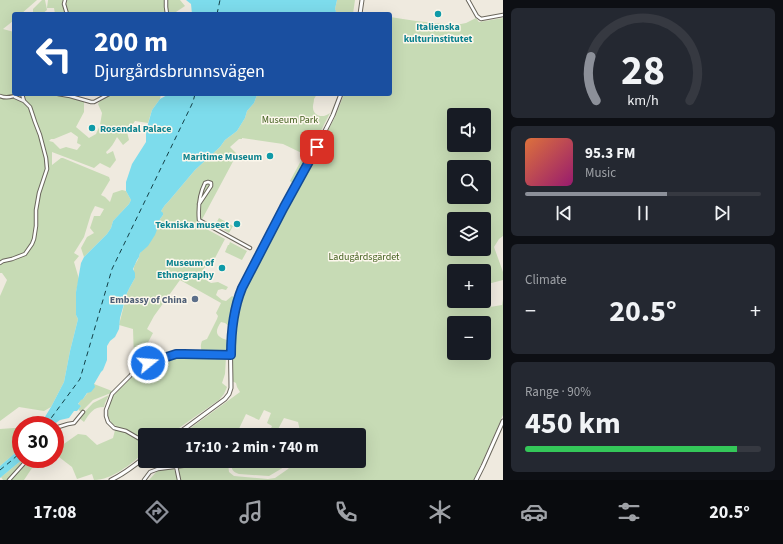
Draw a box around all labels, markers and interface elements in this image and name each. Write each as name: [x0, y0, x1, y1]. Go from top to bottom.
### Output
marker: Italienska kulturinstitutet: [433, 9, 443, 19]
place label: Italienska kulturinstitutet: [404, 20, 473, 46]
text: 200 m: [94, 22, 168, 62]
icon: left: [28, 28, 80, 80]
text: 28: [621, 41, 665, 101]
text: Djurgårdsbrunnsvägen: [94, 59, 265, 84]
text: km/h: [627, 90, 659, 111]
map controls: [447, 108, 491, 360]
button: sound: [447, 108, 491, 152]
park label: Museum Park: [262, 113, 318, 127]
place label: Rosendal Palace: [100, 122, 171, 136]
marker: Rosendal Palace: [87, 123, 97, 133]
pin: [300, 130, 334, 164]
icon: arrive: [306, 136, 328, 158]
text: 95.3 FM: [585, 143, 636, 164]
place label: Maritime Museum: [183, 150, 262, 164]
marker: Maritime Museum: [265, 151, 275, 161]
button: search: [447, 160, 491, 204]
text: Music: [585, 164, 616, 182]
icon: previous: [553, 202, 575, 224]
icon: pause: [632, 202, 654, 224]
icon: next: [711, 202, 733, 224]
button: layers: [447, 212, 491, 256]
place label: Tekniska museet: [155, 218, 229, 232]
marker: Tekniska museet: [232, 219, 242, 229]
park label: Ladugårdsgärdet: [329, 250, 400, 264]
place label: Museum of Ethnography: [157, 256, 215, 282]
marker: Museum of Ethnography: [217, 263, 227, 273]
button: +: [447, 264, 491, 308]
text: Climate: [525, 271, 567, 289]
text: 20.5°: [609, 290, 677, 333]
place label: Embassy of China: [110, 293, 187, 307]
marker: Embassy of China: [190, 294, 200, 304]
text: −: [525, 295, 536, 327]
text: +: [750, 295, 761, 327]
button: −: [447, 316, 491, 360]
position arrow: [127, 342, 169, 384]
text: Range · 90%: [525, 383, 591, 401]
text: 450 km: [525, 402, 621, 445]
speed limit sign: 30: [12, 416, 64, 468]
text: 17:10 · 2 min · 740 m: [185, 437, 319, 458]
icon: directions: [143, 498, 171, 526]
icon: music: [237, 498, 265, 526]
icon: phone: [332, 498, 360, 526]
icon: climate: [426, 498, 454, 526]
icon: car: [520, 498, 548, 526]
icon: filters: [615, 498, 643, 526]
text: 17:08: [33, 500, 77, 525]
text: 20.5°: [709, 500, 750, 525]

